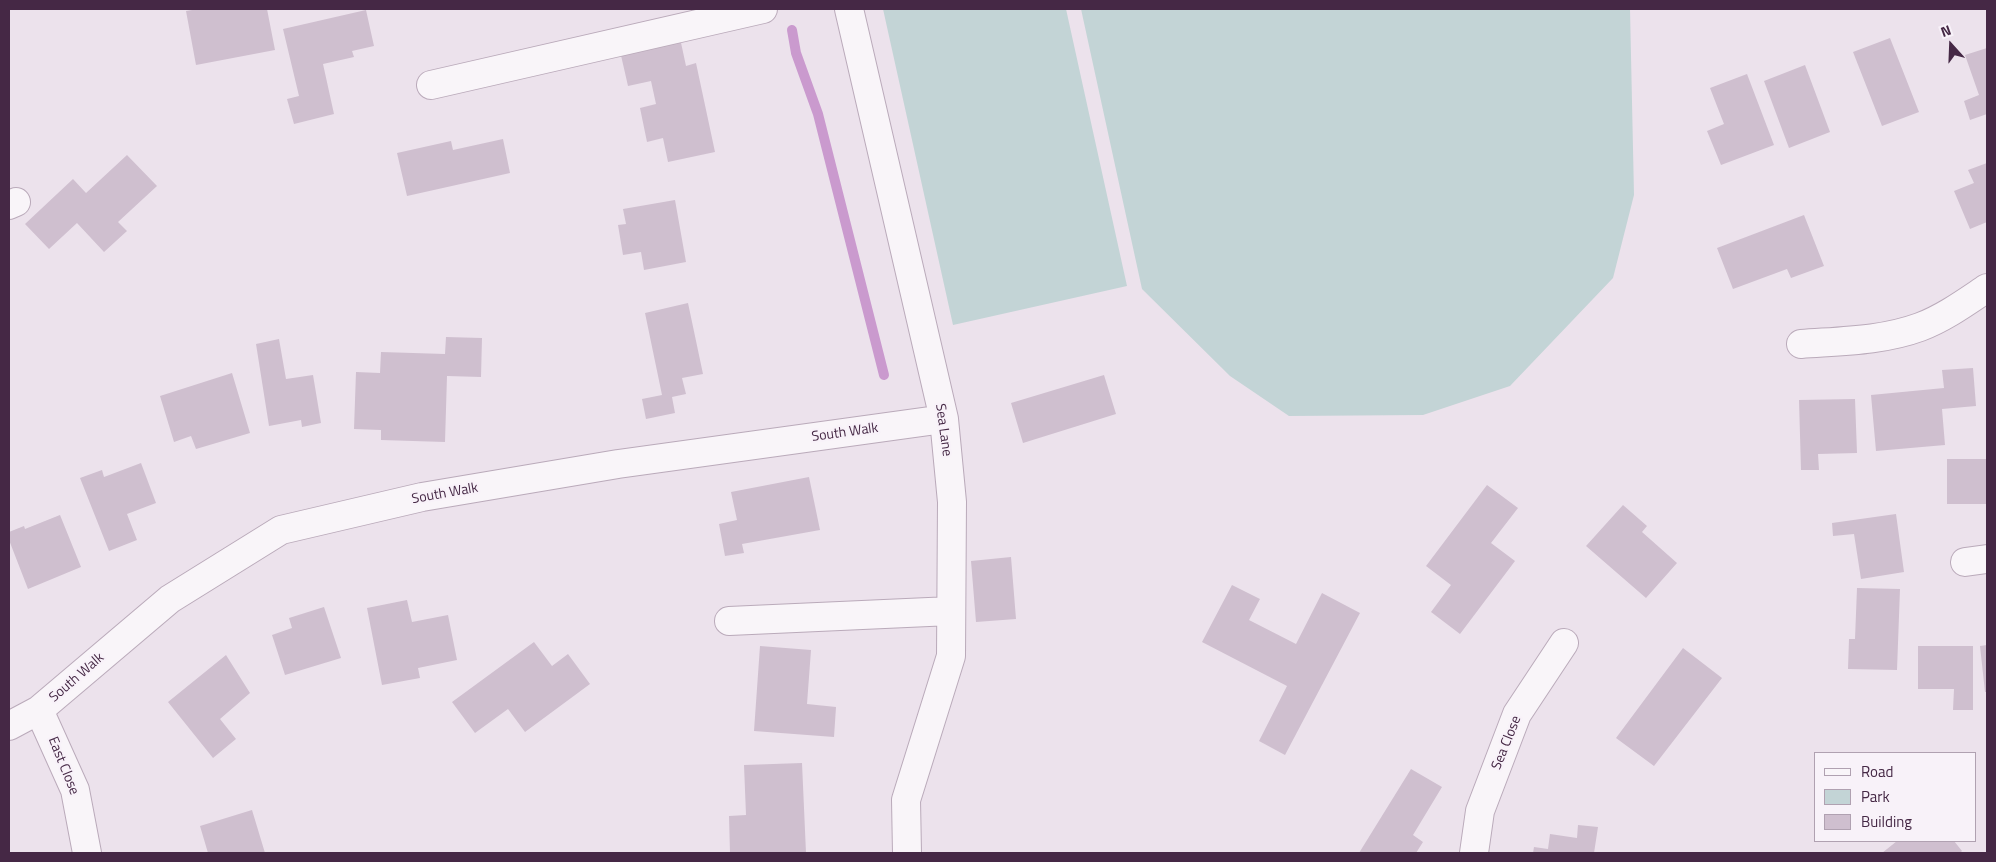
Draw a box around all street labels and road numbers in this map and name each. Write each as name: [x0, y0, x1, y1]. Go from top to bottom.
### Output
street label: Sea Lane: [931, 403, 955, 457]
street label: South Walk: [811, 420, 879, 446]
street label: South Walk: [411, 480, 479, 508]
street label: South Walk: [46, 650, 108, 706]
street label: Sea Close: [1489, 714, 1525, 772]
street label: East Close: [44, 735, 82, 797]

